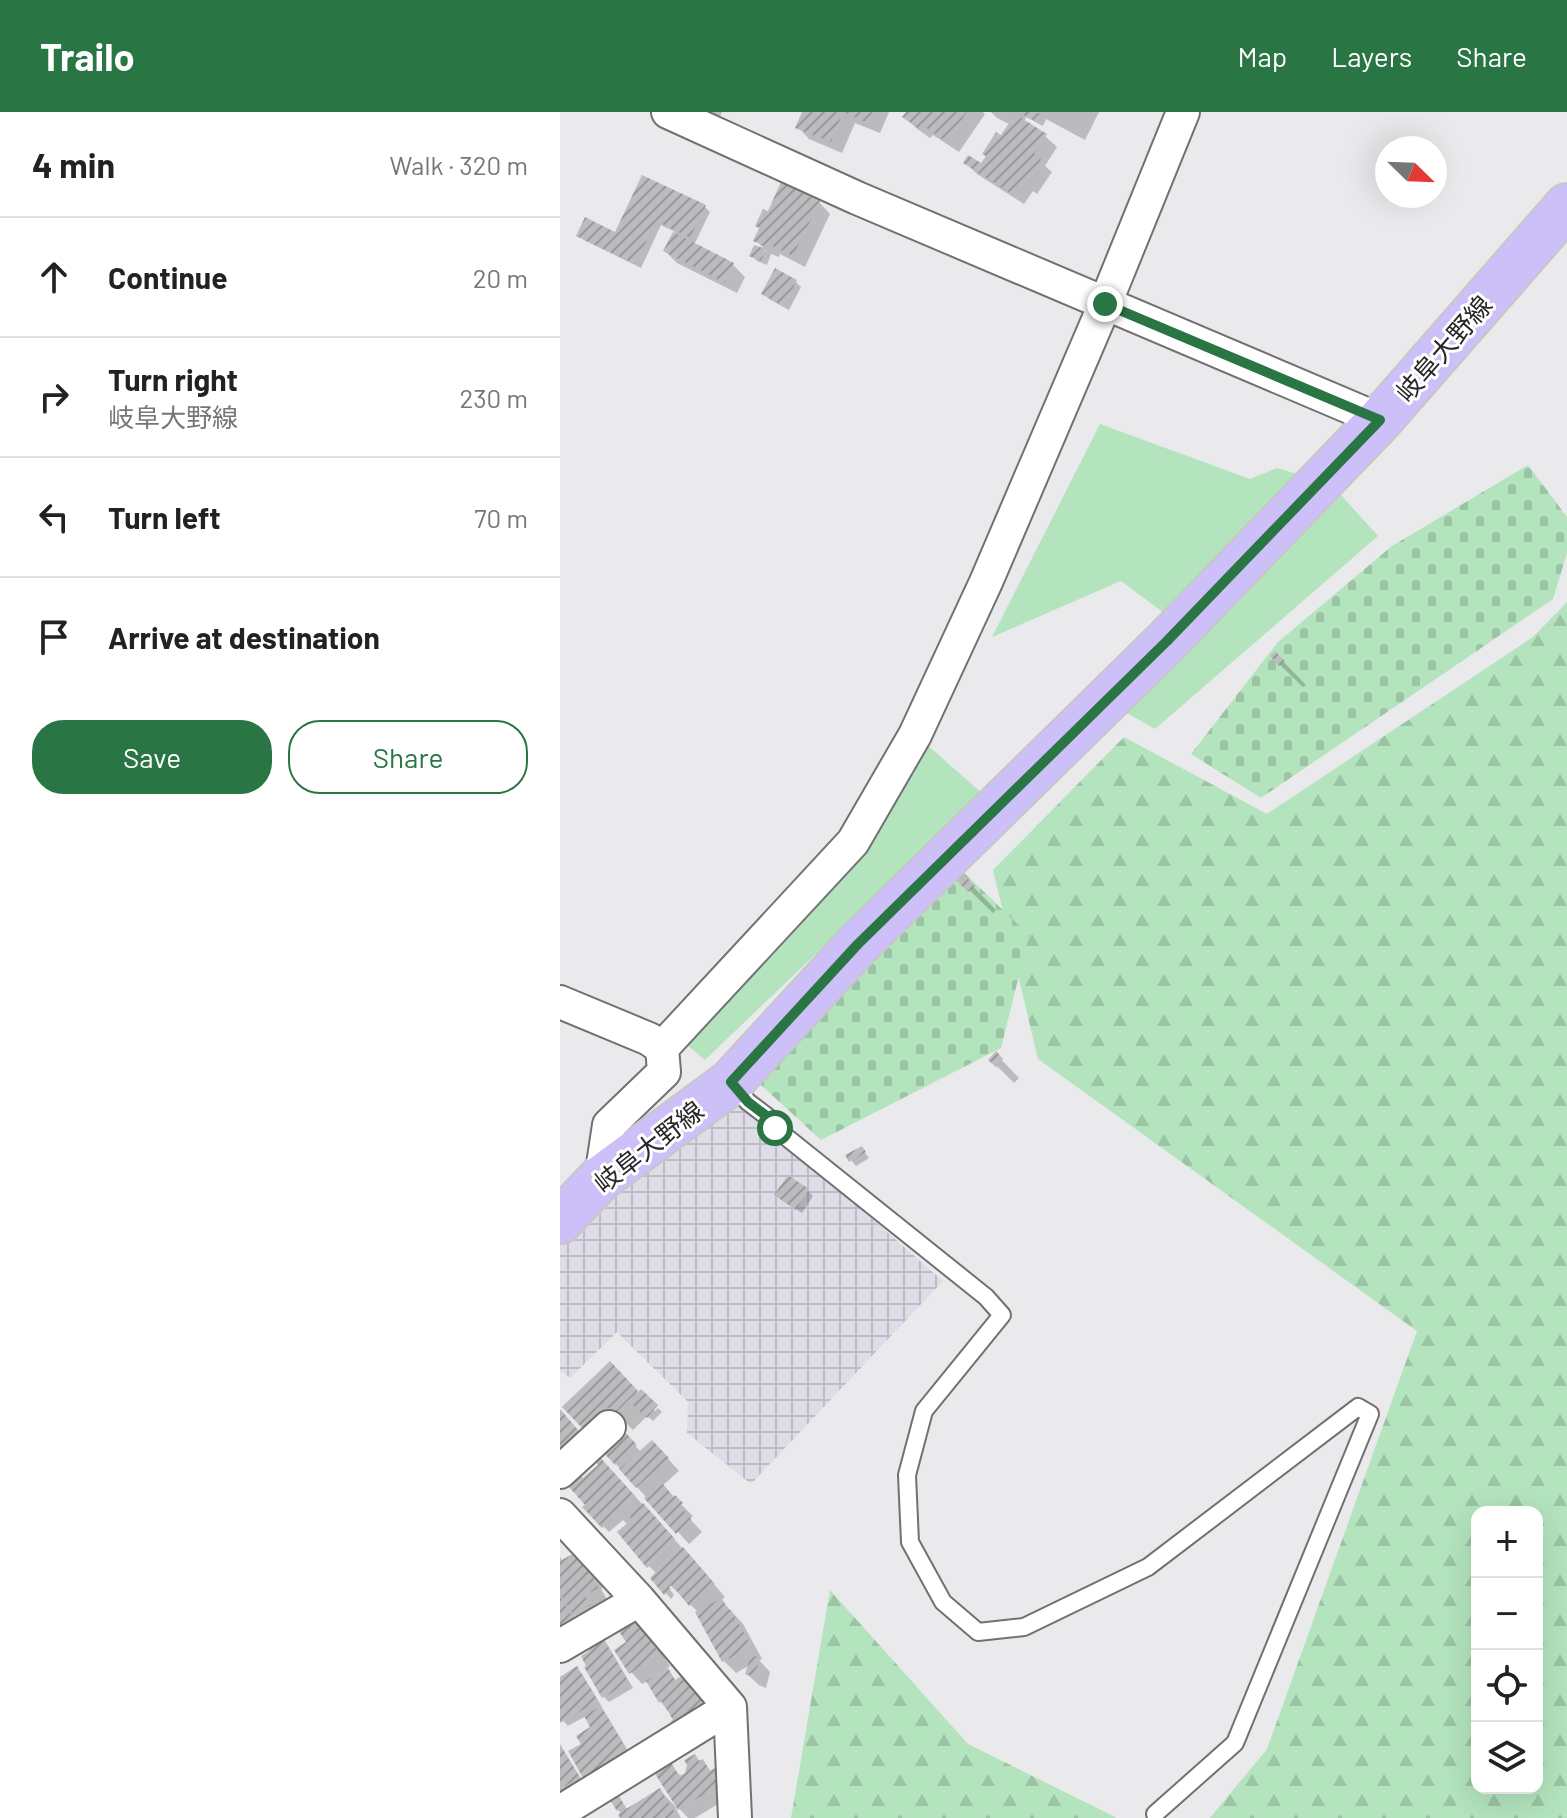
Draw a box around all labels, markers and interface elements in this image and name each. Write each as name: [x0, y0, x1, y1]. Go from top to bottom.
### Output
text: Trailo: [40, 33, 135, 79]
text: Map: [1237, 39, 1287, 73]
text: Layers: [1331, 39, 1412, 73]
text: Share: [1456, 39, 1527, 73]
north arrow: [1375, 136, 1447, 208]
text: 4 min: [32, 144, 115, 185]
text: Walk · 320 m: [390, 149, 528, 180]
icon: ahead: [32, 255, 76, 299]
text: Continue: [108, 259, 228, 295]
text: 20 m: [473, 262, 528, 293]
route end: [1087, 286, 1123, 322]
street label: 岐阜大野線: [1389, 289, 1497, 407]
text: Turn right: [108, 361, 238, 397]
icon: right: [32, 375, 76, 419]
text: 230 m: [459, 382, 528, 413]
text: 岐阜大野線: [108, 401, 238, 432]
icon: left: [32, 495, 76, 539]
text: Turn left: [108, 499, 221, 535]
text: 70 m: [474, 502, 528, 533]
icon: arrive: [32, 615, 76, 659]
text: Arrive at destination: [108, 619, 380, 655]
button: Save: [32, 720, 272, 794]
button: Share: [288, 720, 528, 794]
street label: 岐阜大野線: [587, 1094, 709, 1198]
route start: [757, 1110, 793, 1146]
map controls: [1471, 1506, 1543, 1794]
button: +: [1471, 1506, 1543, 1578]
button: −: [1471, 1578, 1543, 1650]
button: locate: [1471, 1650, 1543, 1722]
button: layers: [1471, 1722, 1543, 1794]

